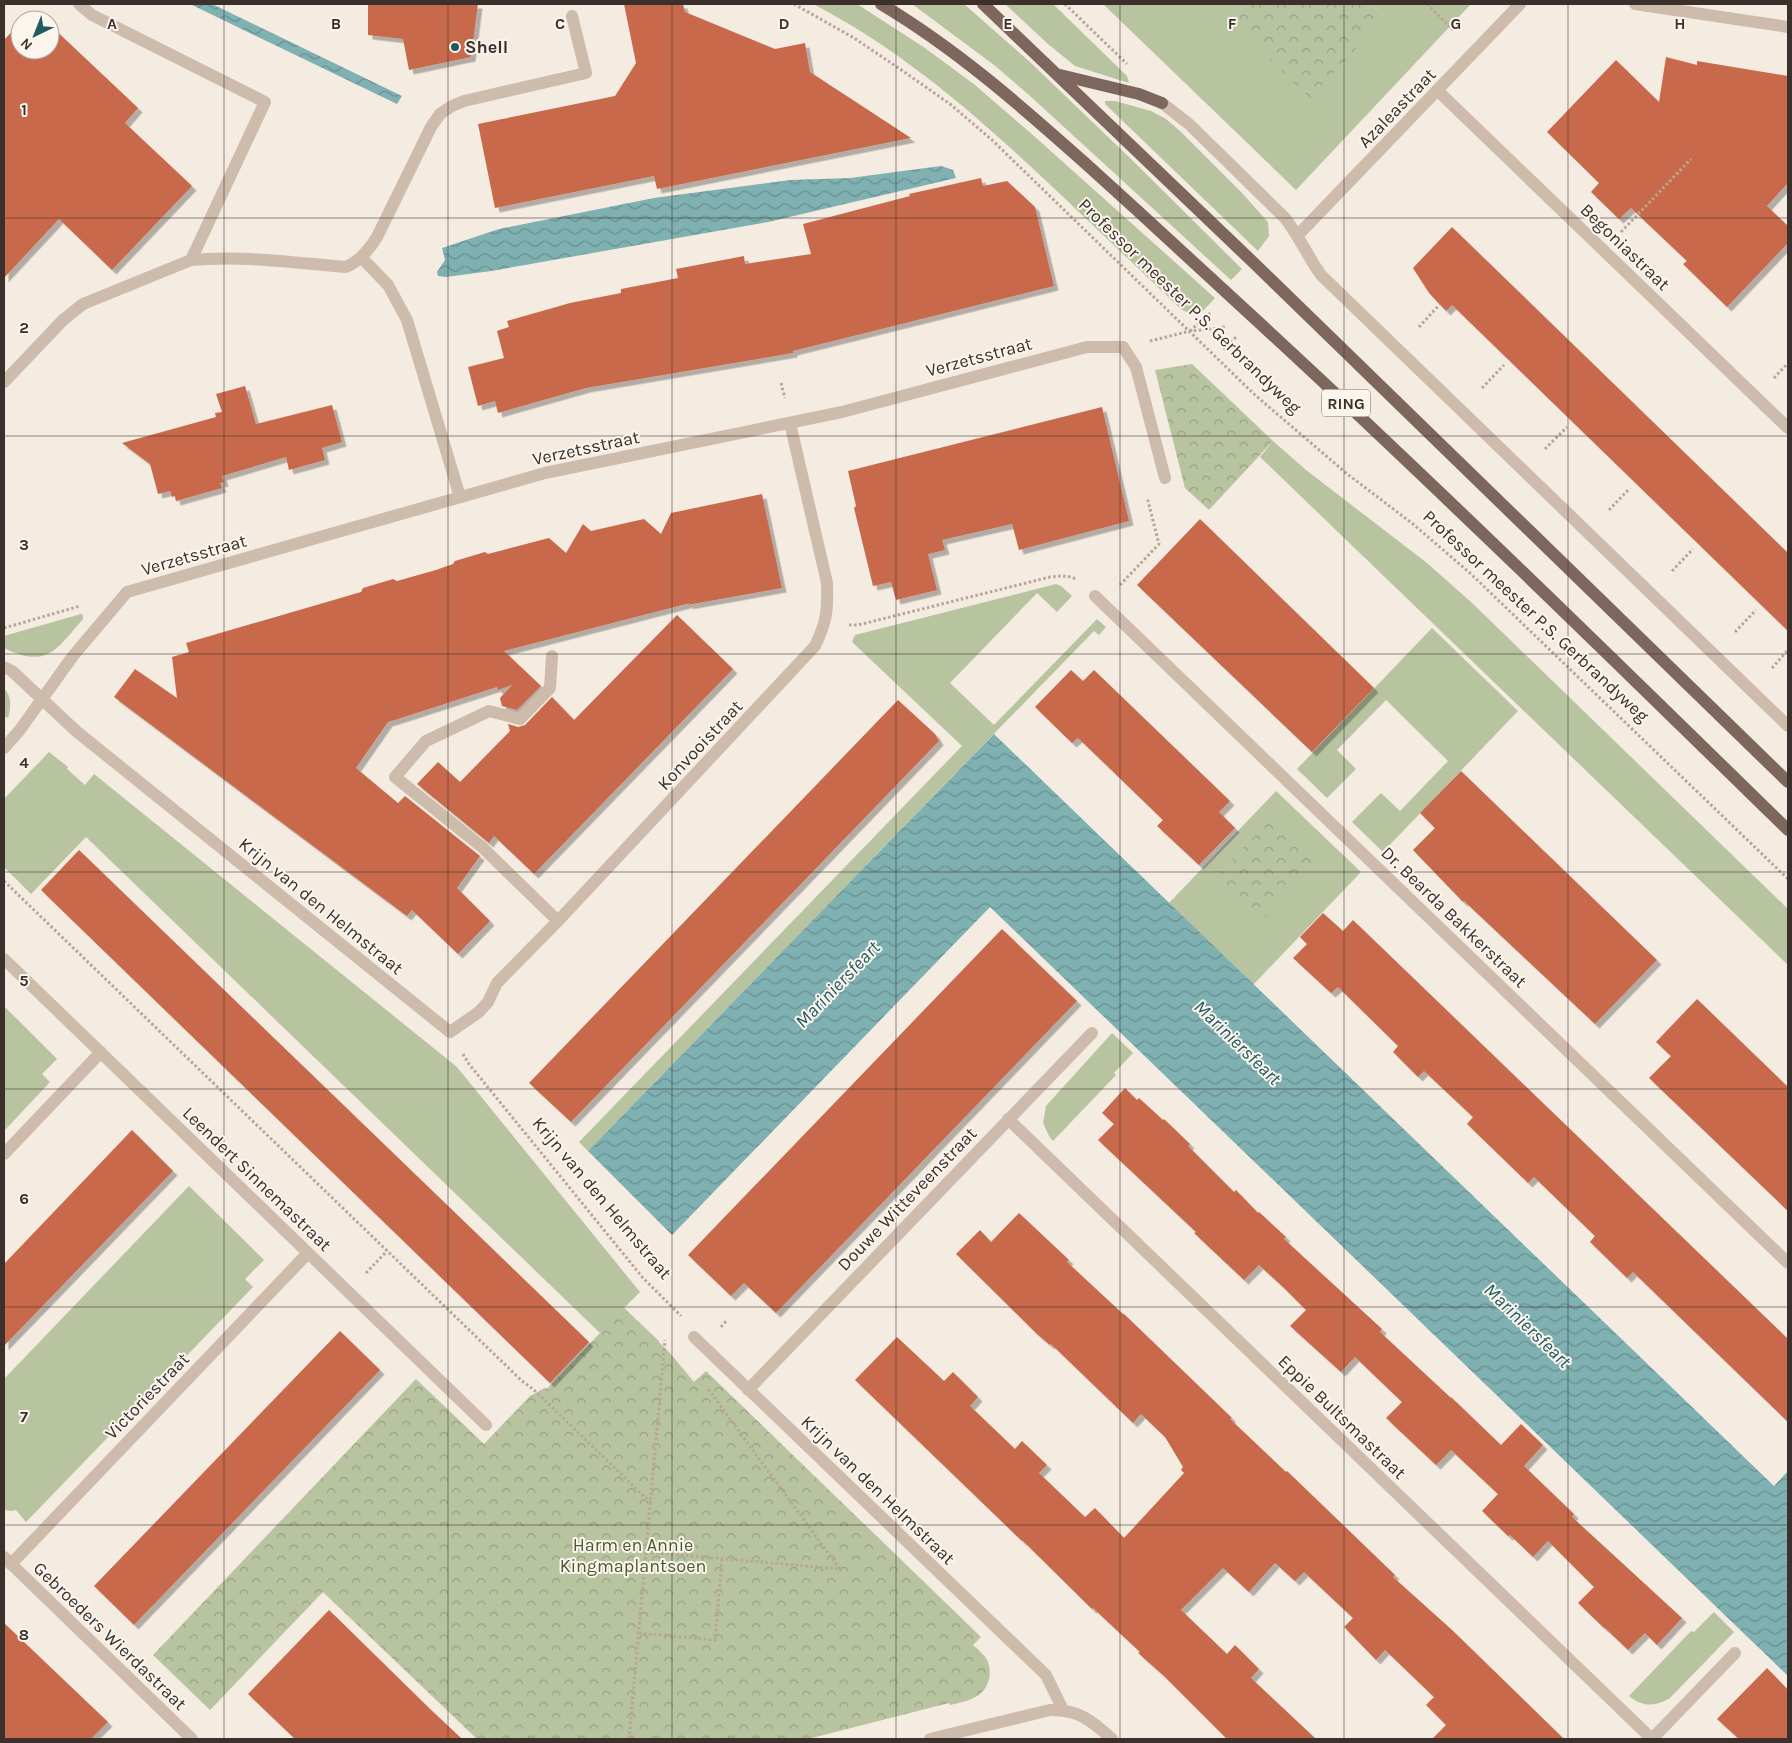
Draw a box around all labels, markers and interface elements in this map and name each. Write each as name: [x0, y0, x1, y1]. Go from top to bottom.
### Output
north arrow: [10, 10, 60, 60]
text: A: [107, 14, 117, 33]
text: B: [331, 14, 341, 33]
text: C: [555, 14, 565, 33]
text: D: [779, 14, 790, 33]
text: E: [1003, 14, 1013, 33]
text: F: [1228, 14, 1237, 33]
text: G: [1451, 14, 1461, 33]
text: H: [1674, 14, 1686, 33]
text: N: [17, 34, 36, 54]
place label: Shell: [465, 36, 508, 58]
marker: Shell: [449, 41, 461, 53]
street label: Azaleastraat: [1354, 63, 1441, 152]
text: 1: [21, 100, 27, 119]
street label: Professor meester P.S. Gerbrandyweg: [1074, 193, 1306, 419]
street label: Begoniastraat: [1576, 199, 1674, 295]
text: 2: [19, 318, 29, 337]
street label: Verzetsstraat: [924, 332, 1035, 382]
road number: RING: [1322, 389, 1370, 416]
street label: Verzetsstraat: [531, 426, 642, 470]
street label: Professor meester P.S. Gerbrandyweg: [1418, 505, 1654, 727]
street label: Verzetsstraat: [139, 529, 249, 581]
text: 3: [19, 535, 29, 554]
street label: Konvooistraat: [653, 695, 747, 795]
text: 4: [19, 753, 29, 772]
street label: Krijn van den Helmstraat: [234, 833, 408, 979]
street label: Dr. Bearda Bakkerstraat: [1377, 842, 1532, 992]
water label: Mariniersfeart: [791, 936, 885, 1033]
text: 5: [19, 971, 29, 990]
water label: Mariniersfeart: [1189, 996, 1286, 1090]
street label: Leendert Sinnemastraat: [178, 1102, 336, 1256]
street label: Krijn van den Helmstraat: [528, 1112, 677, 1284]
street label: Douwe Witteveenstraat: [833, 1122, 981, 1275]
text: 6: [19, 1189, 29, 1208]
water label: Mariniersfeart: [1479, 1279, 1576, 1373]
street label: Victoriestraat: [100, 1348, 194, 1444]
street label: Eppie Bultsmastraat: [1273, 1350, 1411, 1484]
text: 7: [20, 1407, 28, 1426]
street label: Krijn van den Helmstraat: [797, 1411, 960, 1569]
park label: Harm en Annie Kingmaplantsoen: [560, 1534, 706, 1577]
street label: Gebroeders Wierdastraat: [29, 1557, 191, 1715]
text: 8: [19, 1625, 29, 1644]

